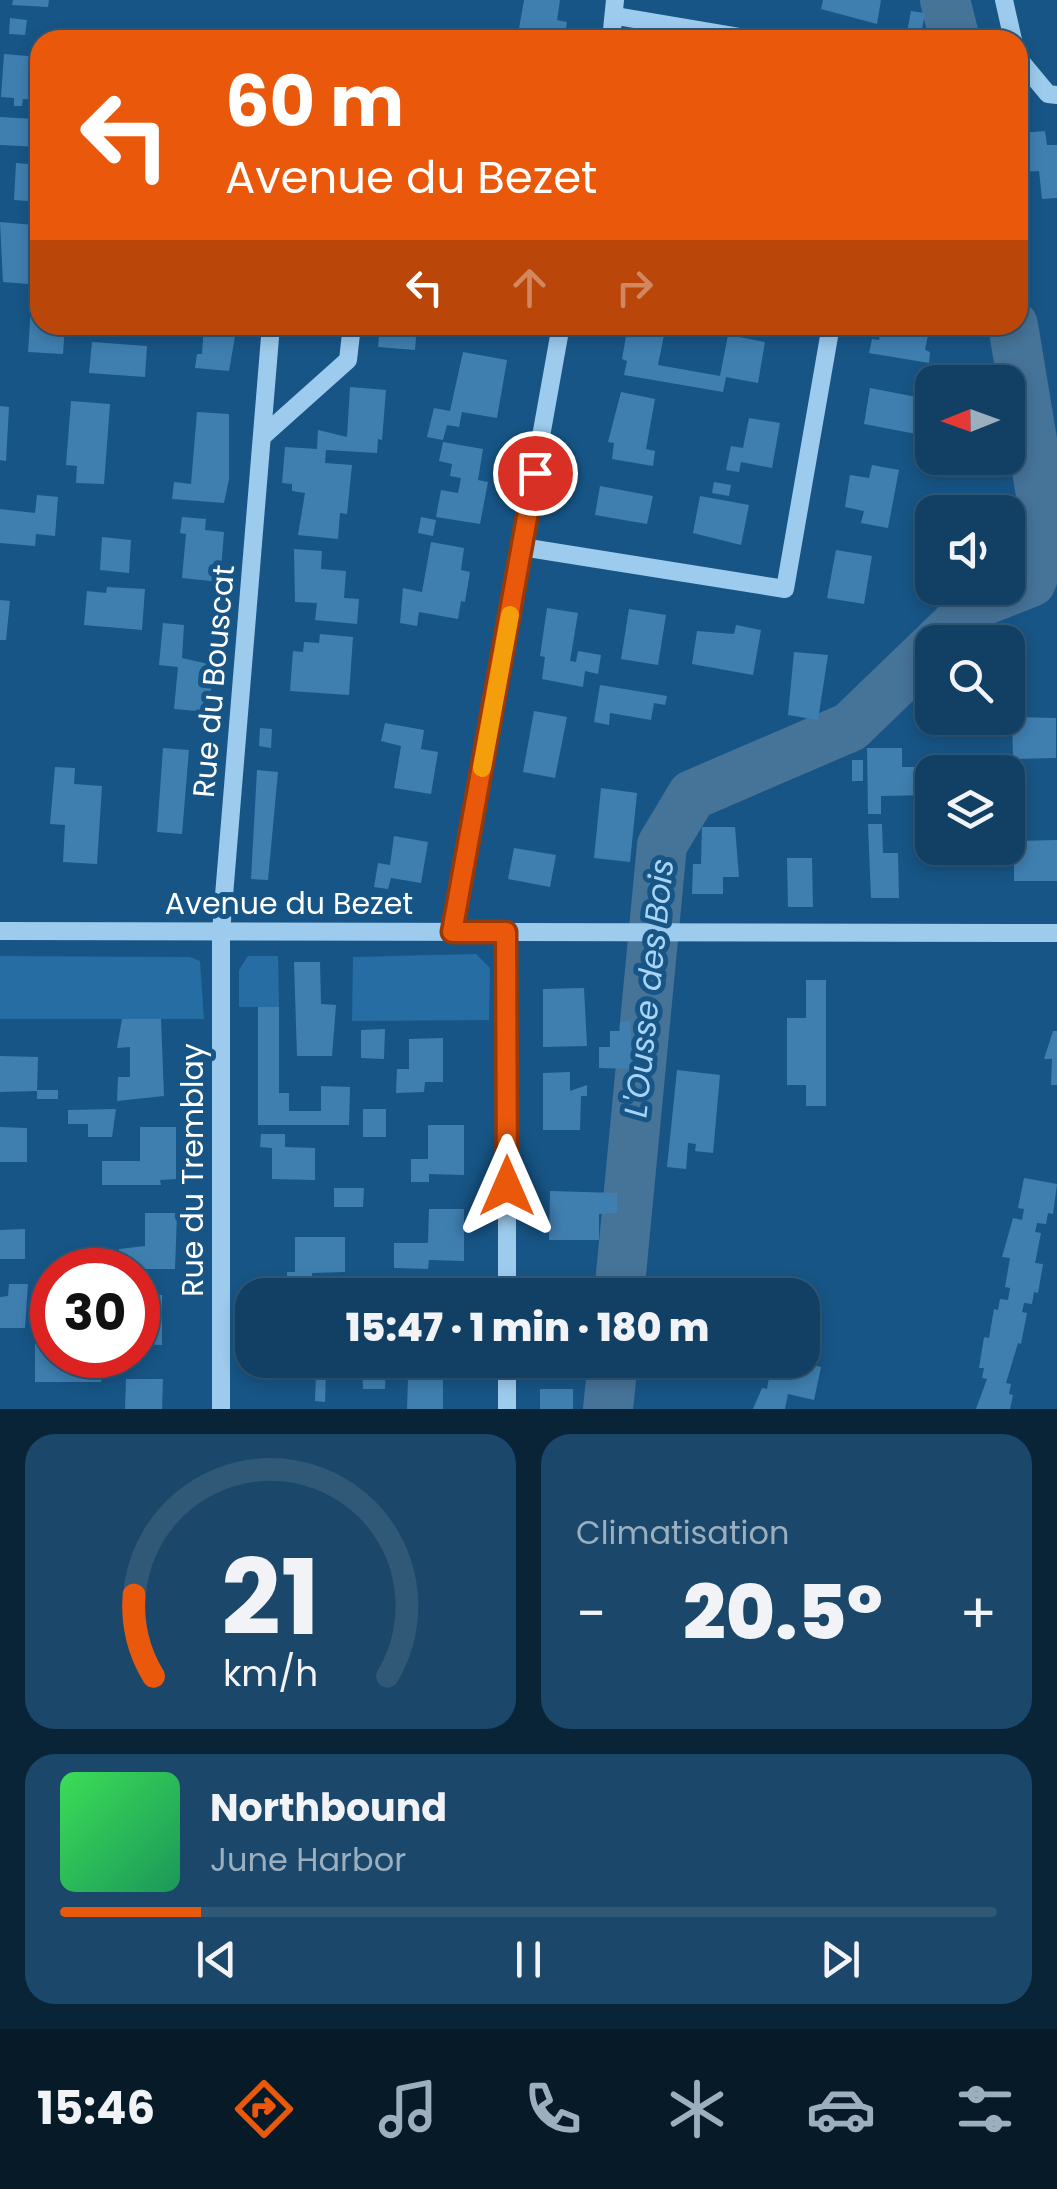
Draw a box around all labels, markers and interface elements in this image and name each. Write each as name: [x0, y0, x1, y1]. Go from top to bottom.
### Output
text: 60 m: [225, 52, 404, 151]
icon: left: [60, 70, 190, 200]
text: Avenue du Bezet: [225, 146, 597, 209]
icon: left: [397, 260, 452, 315]
icon: ahead: [502, 260, 557, 315]
icon: right: [607, 260, 662, 315]
north arrow: [915, 365, 1025, 475]
map controls: [915, 365, 1025, 865]
pin: [493, 431, 578, 516]
icon: arrive: [508, 446, 563, 501]
button: sound: [915, 495, 1025, 605]
street label: Rue du Bouscat: [182, 563, 245, 799]
button: search: [915, 625, 1025, 735]
button: layers: [915, 755, 1025, 865]
water label: L'Ousse des Bois: [613, 856, 684, 1119]
street label: Avenue du Bezet: [165, 882, 413, 925]
street label: Rue du Tremblay: [171, 1043, 214, 1297]
position arrow: [455, 1134, 559, 1238]
speed limit sign: 30: [30, 1248, 160, 1378]
text: 15:47 · 1 min · 180 m: [346, 1301, 709, 1354]
text: Climatisation: [576, 1510, 789, 1555]
text: 21: [221, 1525, 320, 1670]
text: 20.5°: [683, 1560, 883, 1665]
text: −: [576, 1575, 606, 1652]
text: +: [959, 1575, 997, 1652]
text: km/h: [223, 1648, 318, 1699]
text: Northbound: [210, 1781, 447, 1834]
text: June Harbor: [210, 1837, 406, 1882]
icon: previous: [189, 1932, 244, 1987]
icon: pause: [501, 1932, 556, 1987]
icon: next: [813, 1932, 868, 1987]
icon: directions: [229, 2074, 299, 2144]
icon: music: [373, 2074, 443, 2144]
icon: phone: [518, 2074, 588, 2144]
icon: climate: [662, 2074, 732, 2144]
icon: car: [806, 2074, 876, 2144]
icon: filters: [950, 2074, 1020, 2144]
text: 15:46: [37, 2077, 155, 2140]

